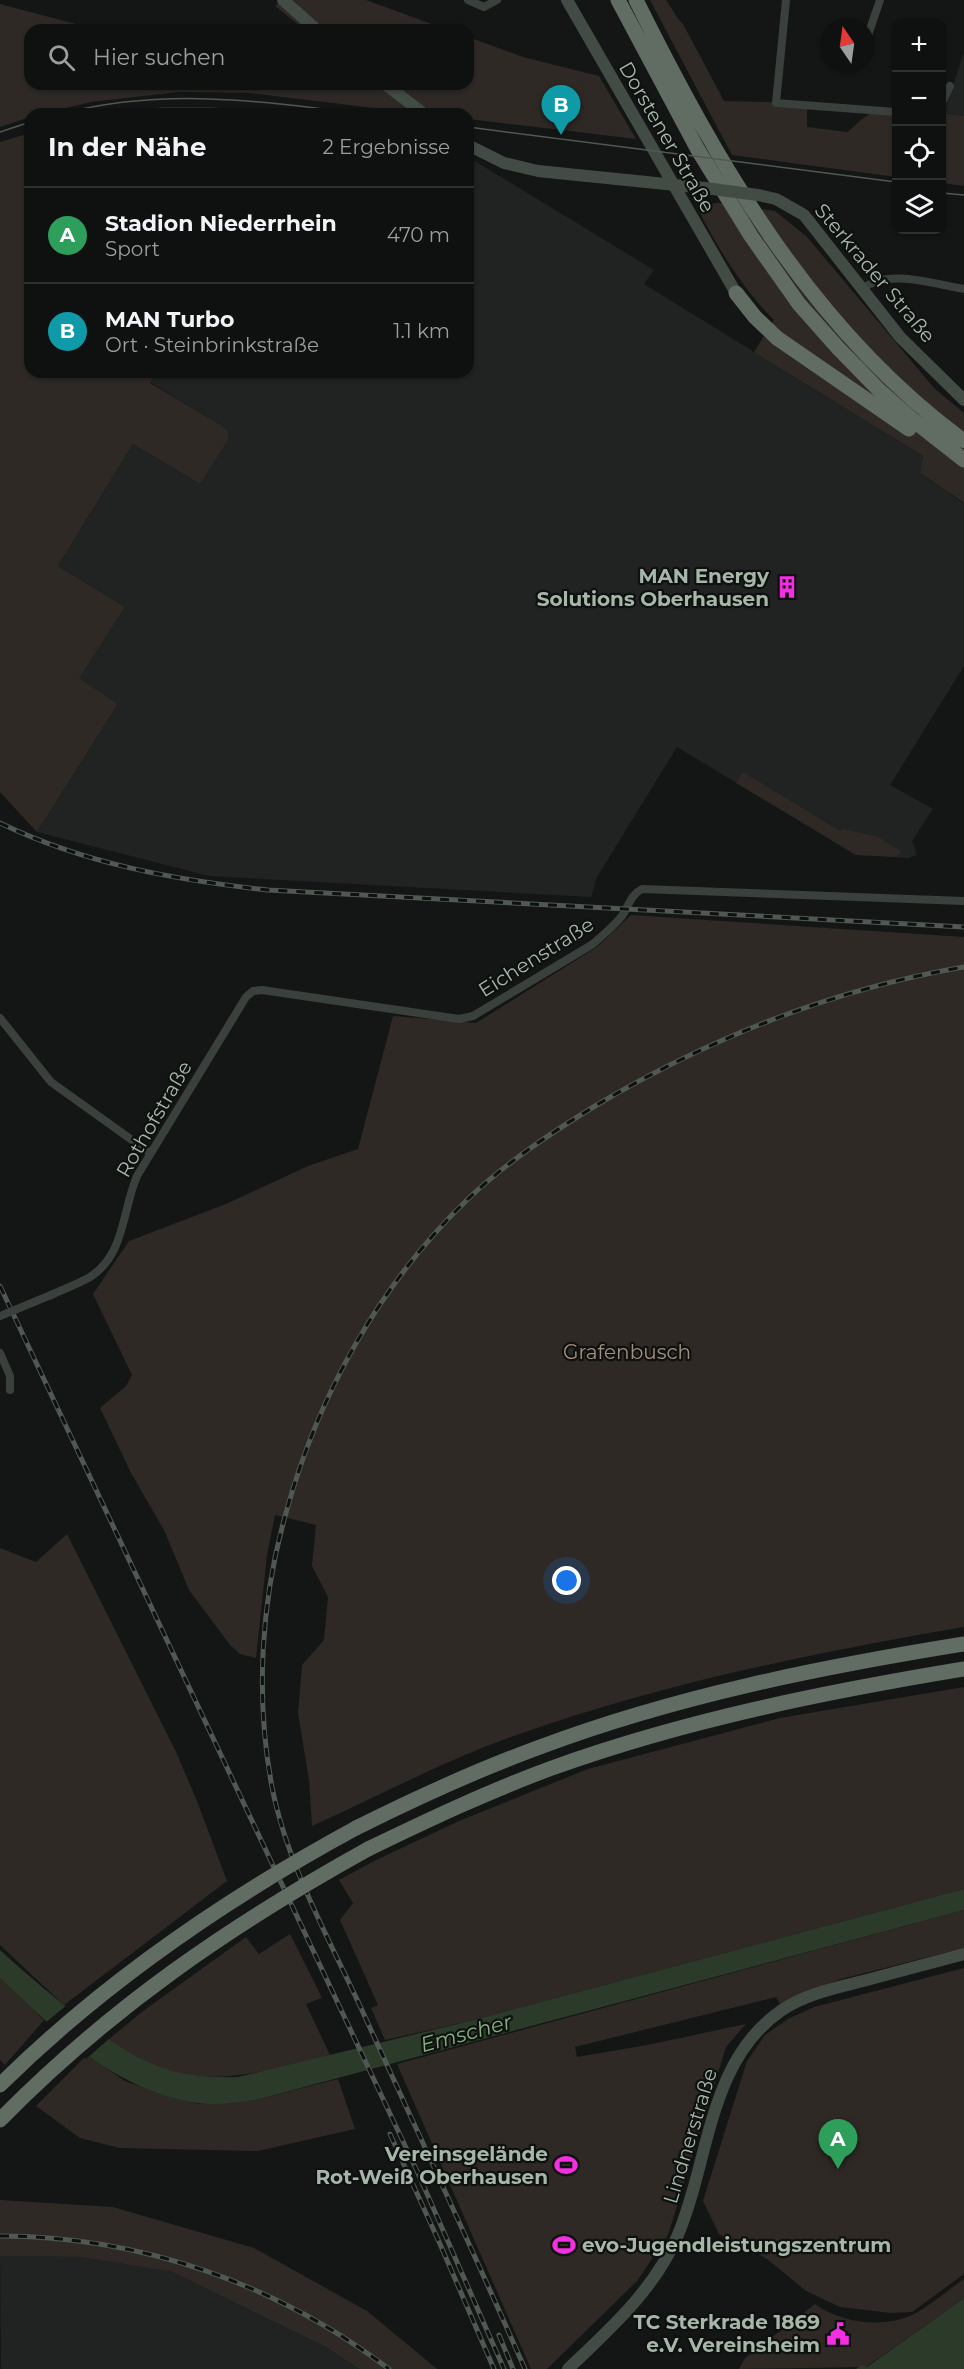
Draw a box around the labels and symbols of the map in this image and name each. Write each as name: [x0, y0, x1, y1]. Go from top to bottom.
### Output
north arrow: [820, 18, 874, 72]
street label: Dorstener Straße: [614, 57, 720, 217]
pin: B: [542, 86, 580, 135]
street label: Sterkrader Straße: [810, 198, 940, 348]
place label: MAN Energy Solutions Oberhausen: [537, 564, 770, 611]
building icon: MAN Energy Solutions Oberhausen: [774, 574, 800, 600]
street label: Eichenstraße: [474, 912, 598, 1002]
street label: Rothofstraße: [111, 1057, 197, 1181]
park label: Grafenbusch: [563, 1340, 691, 1364]
your location: [552, 1566, 581, 1595]
water label: Emscher: [418, 2009, 515, 2057]
street label: Lindnerstraße: [658, 2065, 722, 2207]
pin: A: [818, 2120, 858, 2169]
place label: Vereinsgelände Rot-Weiß Oberhausen: [315, 2142, 548, 2189]
sports icon: Vereinsgelände Rot-Weiß Oberhausen: [553, 2152, 579, 2178]
sports icon: evo-Jugendleistungszentrum: [551, 2232, 577, 2258]
place label: evo-Jugendleistungszentrum: [582, 2233, 891, 2257]
place label: TC Sterkrade 1869 e.V. Vereinsheim: [633, 2310, 820, 2357]
public building icon: TC Sterkrade 1869 e.V. Vereinsheim: [825, 2321, 851, 2347]

